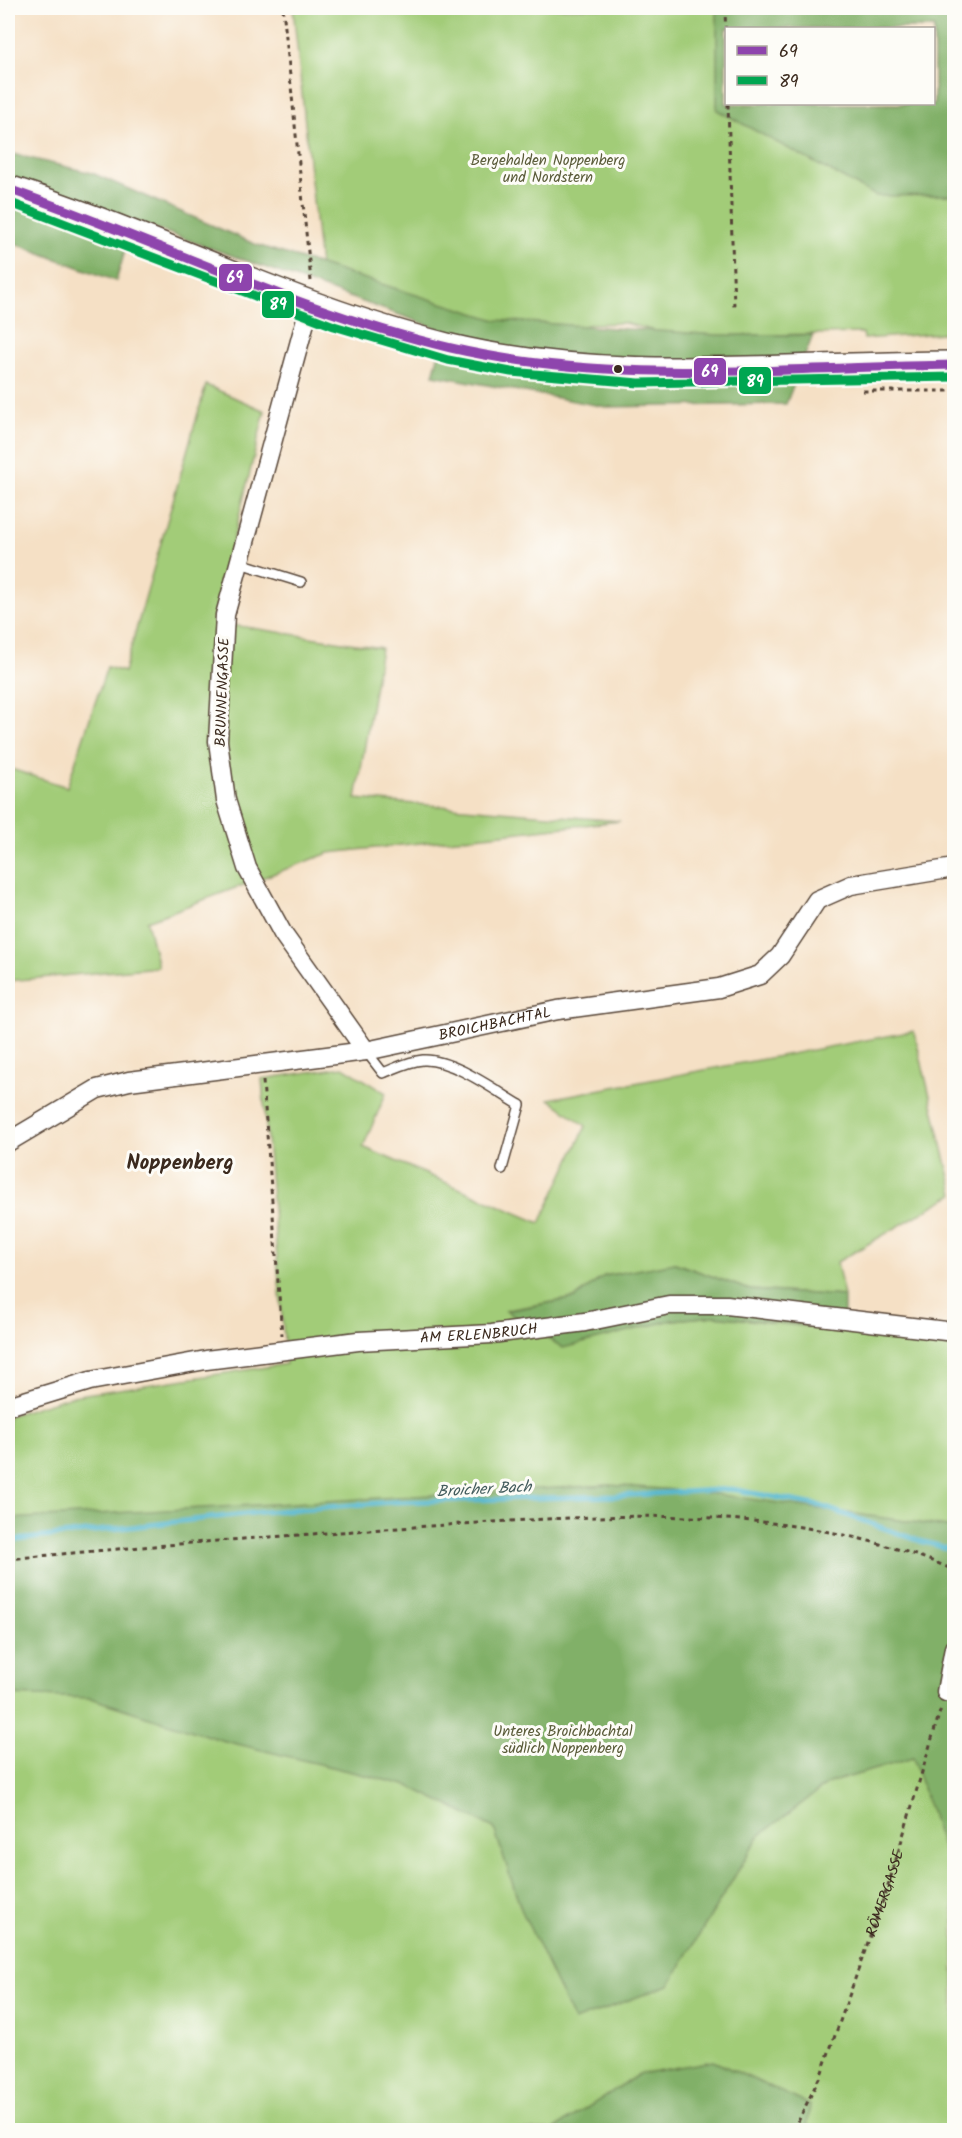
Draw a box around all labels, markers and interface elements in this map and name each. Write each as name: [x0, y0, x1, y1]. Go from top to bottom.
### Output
legend: [725, 27, 935, 105]
text: 69: [779, 38, 798, 67]
text: 89: [779, 68, 799, 97]
park label: Bergehalden Noppenberg und Nordstern: [471, 149, 625, 190]
line badge: 69: [218, 263, 253, 292]
text: 69: [227, 266, 243, 291]
line badge: 89: [261, 290, 295, 319]
text: 89: [269, 293, 287, 318]
line badge: 69: [693, 357, 727, 386]
text: 69: [702, 360, 718, 385]
unlabelled marker: [612, 363, 624, 375]
line badge: 89: [738, 366, 772, 395]
text: 89: [746, 370, 764, 395]
street label: BRUNNENGASSE: [209, 636, 237, 747]
street label: BROICHBACHTAL: [436, 1001, 553, 1048]
district label: Noppenberg: [126, 1147, 234, 1180]
street label: AM ERLENBRUCH: [420, 1317, 539, 1351]
water label: Broicher Bach: [436, 1474, 533, 1504]
park label: Unteres Broichbachtal südlich Noppenberg: [493, 1720, 633, 1761]
street label: RÖMERGASSE: [860, 1846, 912, 1940]

